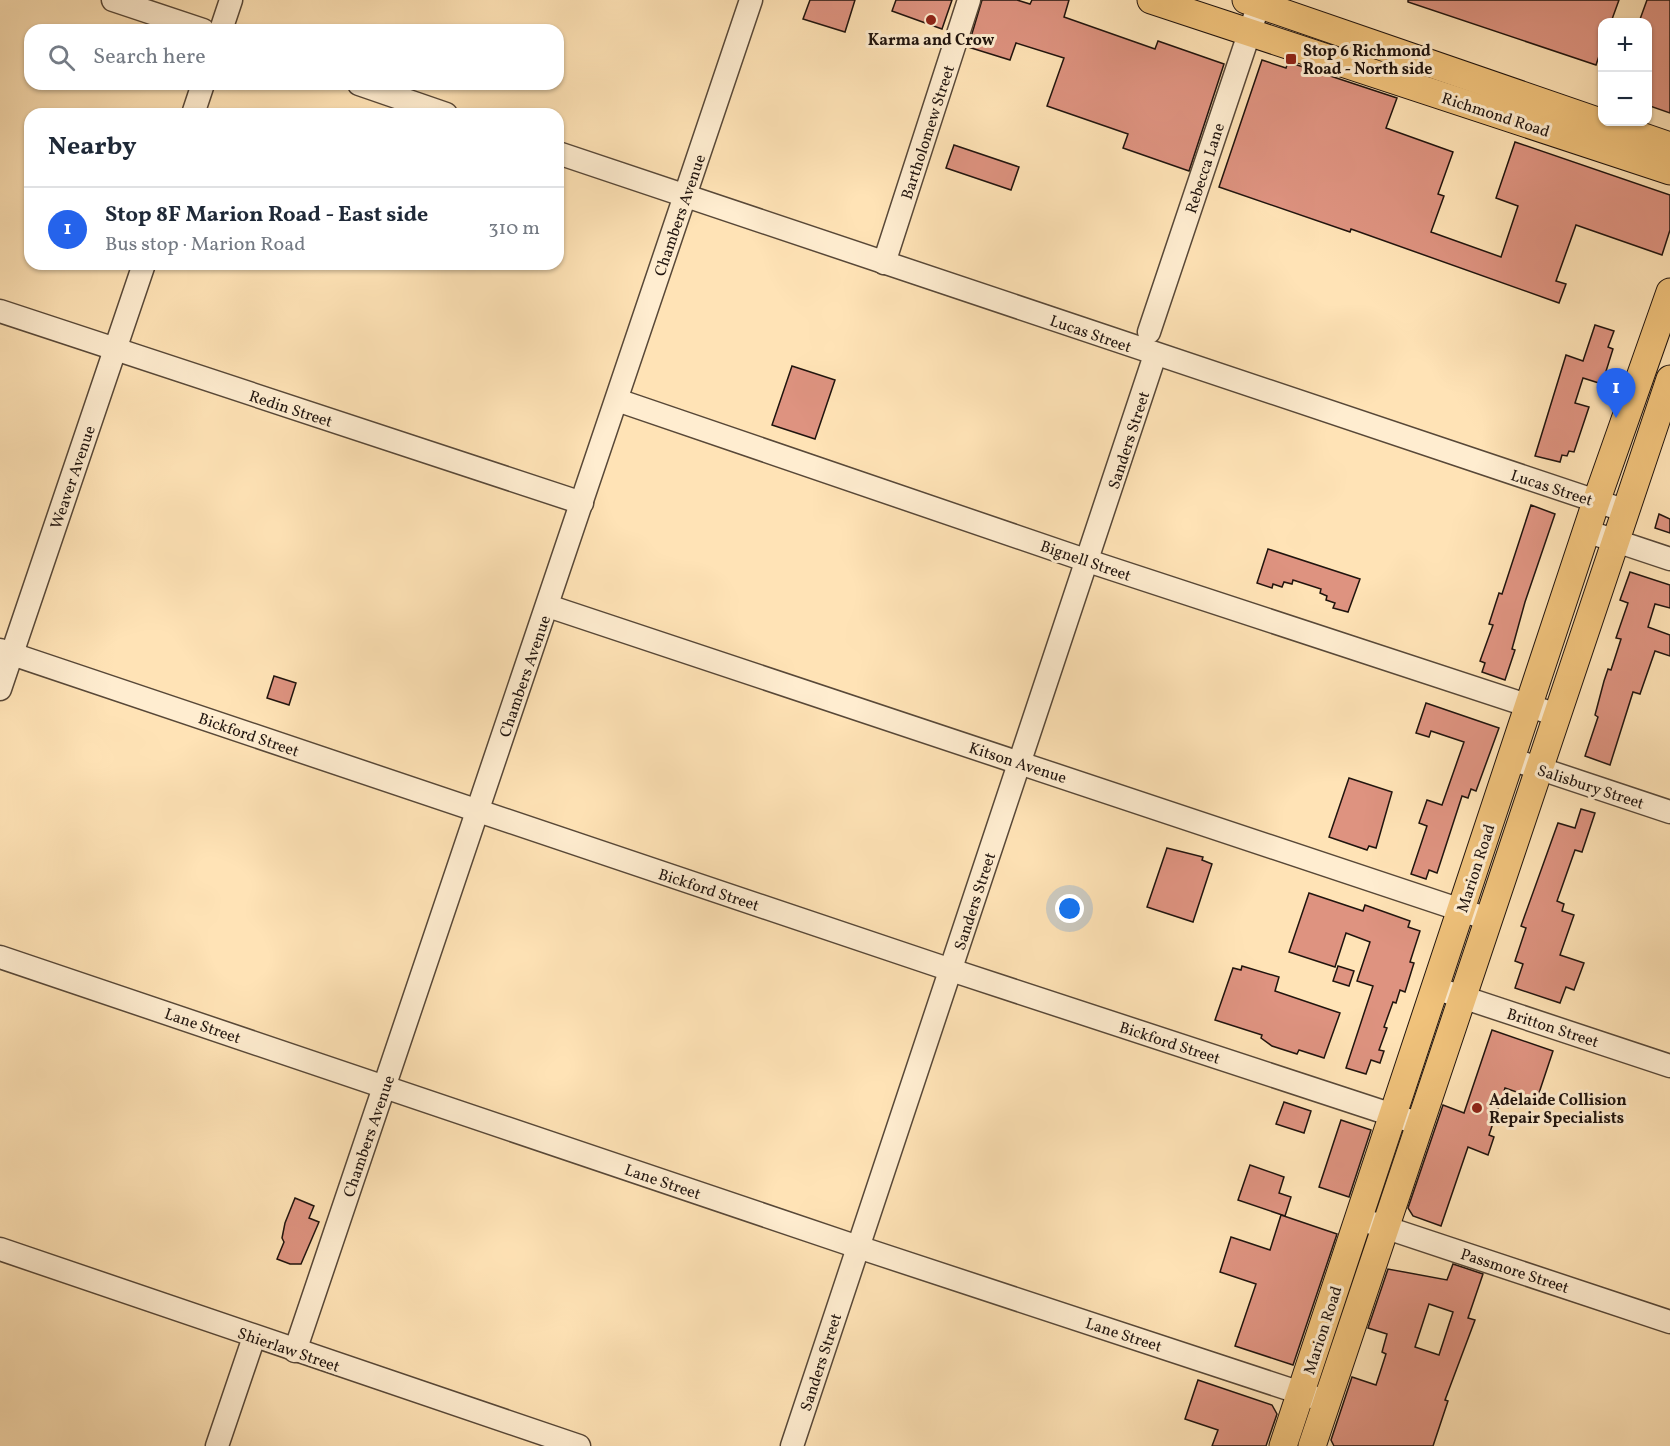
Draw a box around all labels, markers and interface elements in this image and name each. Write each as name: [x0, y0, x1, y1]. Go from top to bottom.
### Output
marker: Karma and Crow: [924, 13, 938, 27]
map controls: [1598, 18, 1652, 126]
button: +: [1598, 18, 1652, 72]
search box: [24, 24, 564, 90]
place label: Karma and Crow: [868, 30, 995, 52]
icon: search: [45, 41, 78, 74]
place label: Stop 6 Richmond Road - North side: [1303, 41, 1432, 81]
text: Search here: [93, 42, 206, 73]
marker: Stop 6 Richmond Road - North side: [1284, 52, 1298, 66]
street label: Bartholomew Street: [897, 62, 961, 203]
button: −: [1598, 72, 1652, 126]
street label: Richmond Road: [1438, 88, 1552, 144]
street label: Rebecca Lane: [1181, 120, 1231, 217]
text: Nearby: [48, 129, 137, 165]
street label: Chambers Avenue: [650, 152, 712, 280]
text: Stop 8F Marion Road - East side: [105, 200, 428, 231]
text: 1: [63, 215, 72, 243]
text: 310 m: [488, 215, 540, 243]
text: Bus stop · Marion Road: [105, 231, 305, 259]
street label: Lucas Street: [1047, 311, 1135, 359]
pin: 1: [1596, 368, 1636, 418]
street label: Redin Street: [246, 386, 335, 434]
street label: Sanders Street: [1104, 389, 1156, 492]
street label: Weaver Avenue: [46, 423, 102, 532]
street label: Lucas Street: [1508, 465, 1596, 513]
street label: Bignell Street: [1037, 536, 1134, 588]
street label: Chambers Avenue: [495, 613, 557, 741]
street label: Bickford Street: [195, 708, 302, 764]
street label: Kitson Avenue: [966, 738, 1069, 790]
street label: Salisbury Street: [1534, 760, 1647, 816]
street label: Marion Road: [1452, 822, 1502, 916]
street label: Sanders Street: [950, 850, 1002, 953]
street label: Bickford Street: [655, 864, 762, 918]
your location: [1055, 894, 1084, 923]
street label: Lane Street: [161, 1004, 244, 1050]
street label: Britton Street: [1504, 1004, 1602, 1054]
street label: Bickford Street: [1116, 1017, 1223, 1071]
street label: Chambers Avenue: [339, 1073, 401, 1201]
place label: Adelaide Collision Repair Specialists: [1489, 1090, 1627, 1130]
marker: Adelaide Collision Repair Specialists: [1470, 1101, 1484, 1115]
street label: Lane Street: [621, 1160, 704, 1206]
street label: Passmore Street: [1457, 1244, 1572, 1300]
street label: Marion Road: [1299, 1284, 1349, 1378]
street label: Sanders Street: [796, 1311, 848, 1414]
street label: Lane Street: [1082, 1313, 1165, 1359]
street label: Shierlaw Street: [234, 1323, 343, 1379]

